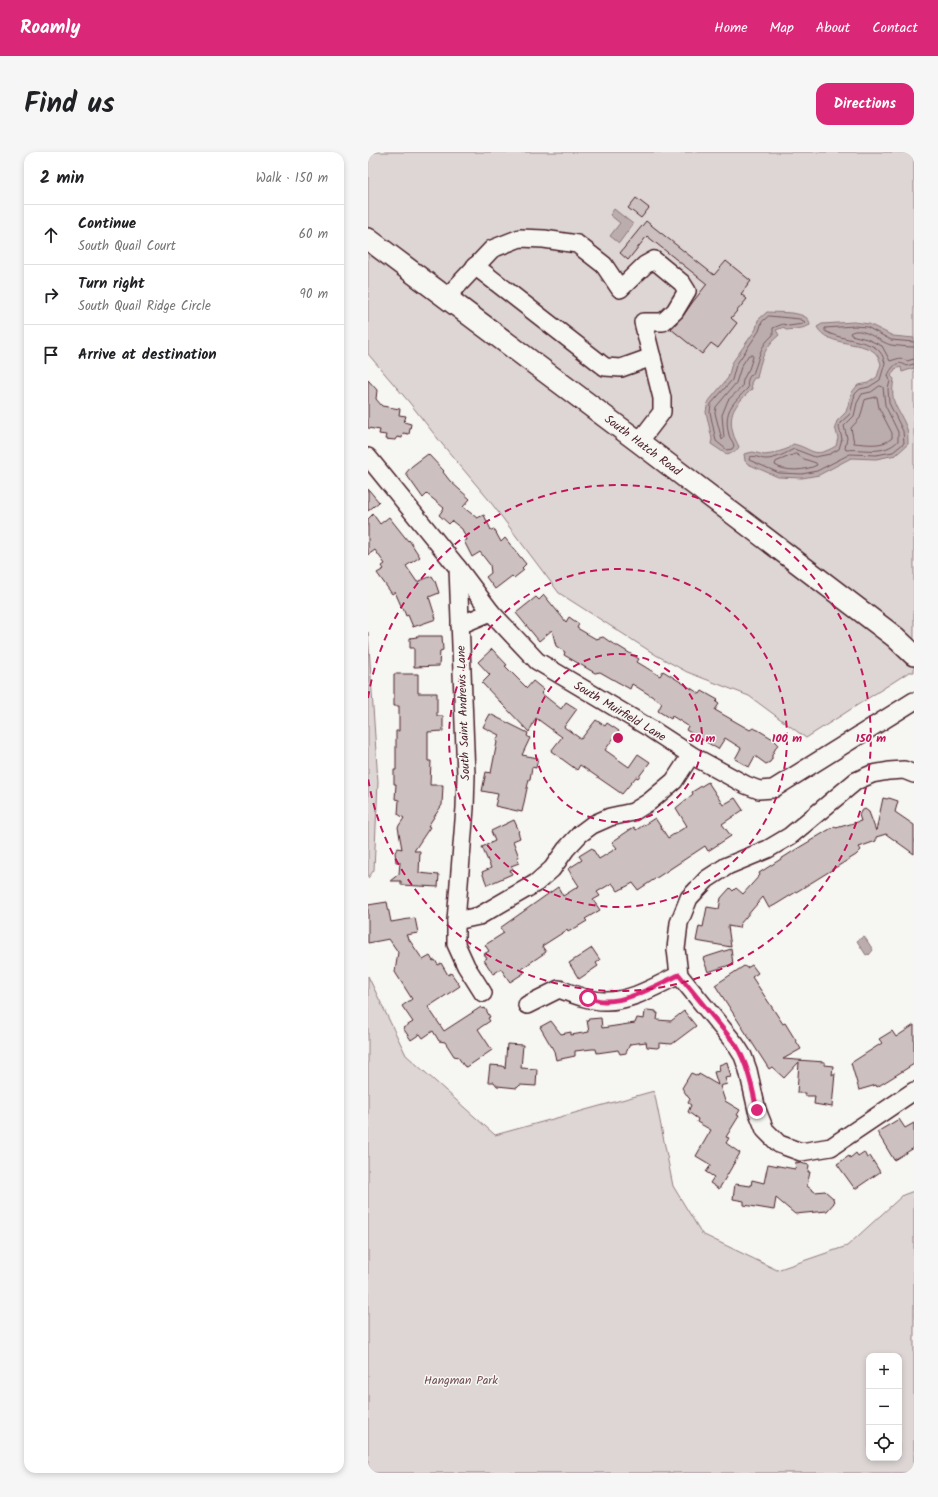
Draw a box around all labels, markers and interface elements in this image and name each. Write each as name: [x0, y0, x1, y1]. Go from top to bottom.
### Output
text: Roamly: [20, 13, 80, 43]
text: Home: [714, 17, 748, 39]
text: Map: [770, 17, 794, 39]
text: About: [816, 17, 850, 39]
text: Contact: [872, 17, 918, 39]
text: Find us: [24, 82, 115, 127]
button: Directions: [816, 83, 914, 125]
text: 2 min: [40, 165, 84, 192]
text: Walk · 150 m: [256, 168, 328, 189]
text: Continue: [78, 212, 136, 236]
icon: ahead: [40, 224, 62, 246]
text: 60 m: [299, 224, 328, 245]
text: South Quail Court: [78, 236, 176, 257]
text: Turn right: [78, 272, 145, 296]
icon: right: [40, 284, 62, 306]
text: 90 m: [300, 284, 328, 305]
text: South Quail Ridge Circle: [78, 296, 211, 317]
text: Arrive at destination: [78, 343, 217, 367]
icon: arrive: [40, 344, 62, 366]
street label: South Hatch Road: [600, 410, 686, 481]
street label: South Saint Andrews Lane: [452, 644, 475, 781]
street label: South Muirfield Lane: [570, 676, 670, 747]
text: 50 m: [688, 729, 716, 748]
text: 100 m: [772, 729, 802, 748]
text: 150 m: [856, 729, 886, 748]
centre of rings: [611, 731, 625, 745]
route start: [579, 989, 597, 1007]
route end: [748, 1101, 766, 1119]
map controls: [866, 1353, 902, 1461]
button: +: [866, 1353, 902, 1389]
park label: Hangman Park: [424, 1371, 498, 1390]
button: −: [866, 1389, 902, 1425]
button: locate: [866, 1425, 902, 1461]

